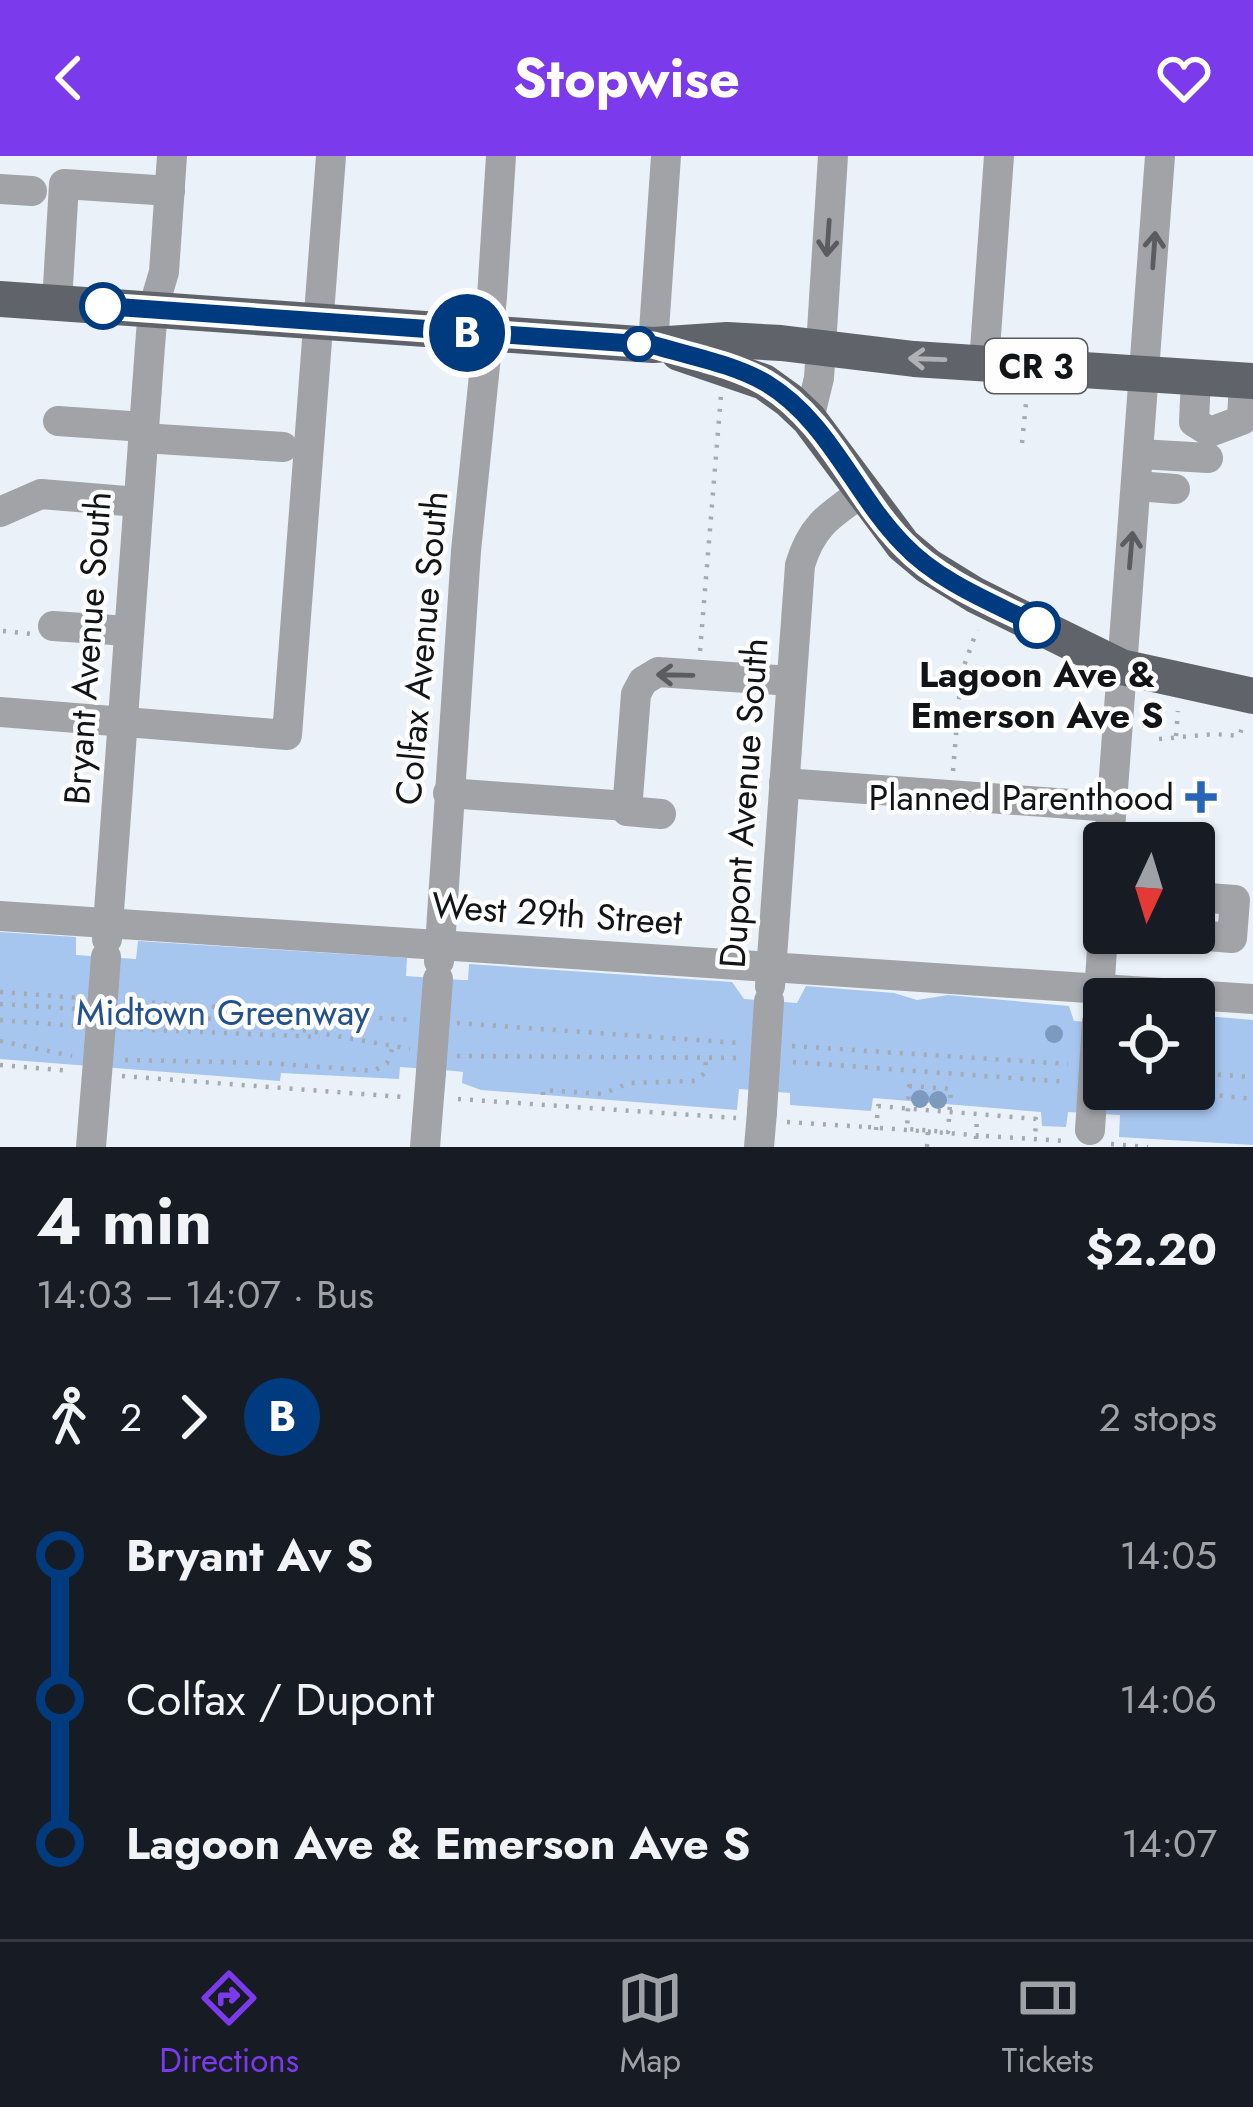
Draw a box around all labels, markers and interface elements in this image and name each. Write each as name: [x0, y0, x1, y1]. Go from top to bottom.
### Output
text: Stopwise: [513, 39, 740, 117]
icon: back: [36, 45, 102, 111]
icon: heart: [1151, 45, 1217, 111]
one-way arrow: [816, 218, 839, 257]
one-way arrow: [1143, 231, 1166, 270]
unlabelled marker: [81, 284, 125, 328]
line badge: B: [428, 294, 506, 372]
text: B: [453, 302, 481, 363]
unlabelled marker: [623, 328, 655, 360]
road number: CR 3: [985, 339, 1087, 393]
one-way arrow: [908, 347, 947, 370]
street label: Colfax Avenue South: [381, 489, 461, 807]
street label: Bryant Avenue South: [50, 490, 124, 806]
one-way arrow: [1120, 531, 1143, 570]
marker: Lagoon Ave & Emerson Ave S: [1015, 603, 1059, 647]
street label: Dupont Avenue South: [706, 636, 780, 970]
place label: Lagoon Ave & Emerson Ave S: [911, 648, 1163, 741]
one-way arrow: [656, 663, 695, 686]
place label: Planned Parenthood: [868, 771, 1174, 823]
marker: Planned Parenthood: [1185, 781, 1217, 813]
north arrow: [1083, 822, 1215, 954]
map controls: [1083, 822, 1215, 1110]
street label: West 29th Street: [430, 878, 684, 948]
button: locate: [1083, 978, 1215, 1110]
park label: Midtown Greenway: [76, 986, 370, 1038]
text: 4 min: [36, 1173, 212, 1269]
text: $2.20: [1086, 1217, 1217, 1282]
text: 14:03 – 14:07 · Bus: [36, 1266, 374, 1323]
icon: walk: [36, 1384, 102, 1450]
icon: forward: [160, 1384, 226, 1450]
text: B: [268, 1386, 296, 1447]
text: 2: [120, 1389, 142, 1446]
text: 2 stops: [1099, 1389, 1217, 1446]
text: Bryant Av S: [126, 1523, 373, 1588]
text: 14:05: [1120, 1527, 1217, 1584]
text: Colfax / Dupont: [126, 1667, 434, 1732]
text: 14:06: [1119, 1671, 1217, 1728]
text: Lagoon Ave & Emerson Ave S: [126, 1811, 750, 1876]
text: 14:07: [1121, 1815, 1217, 1872]
tab: Directions: [159, 1965, 299, 2084]
tab: Map: [617, 1965, 683, 2084]
tab: Tickets: [1002, 1965, 1094, 2084]

